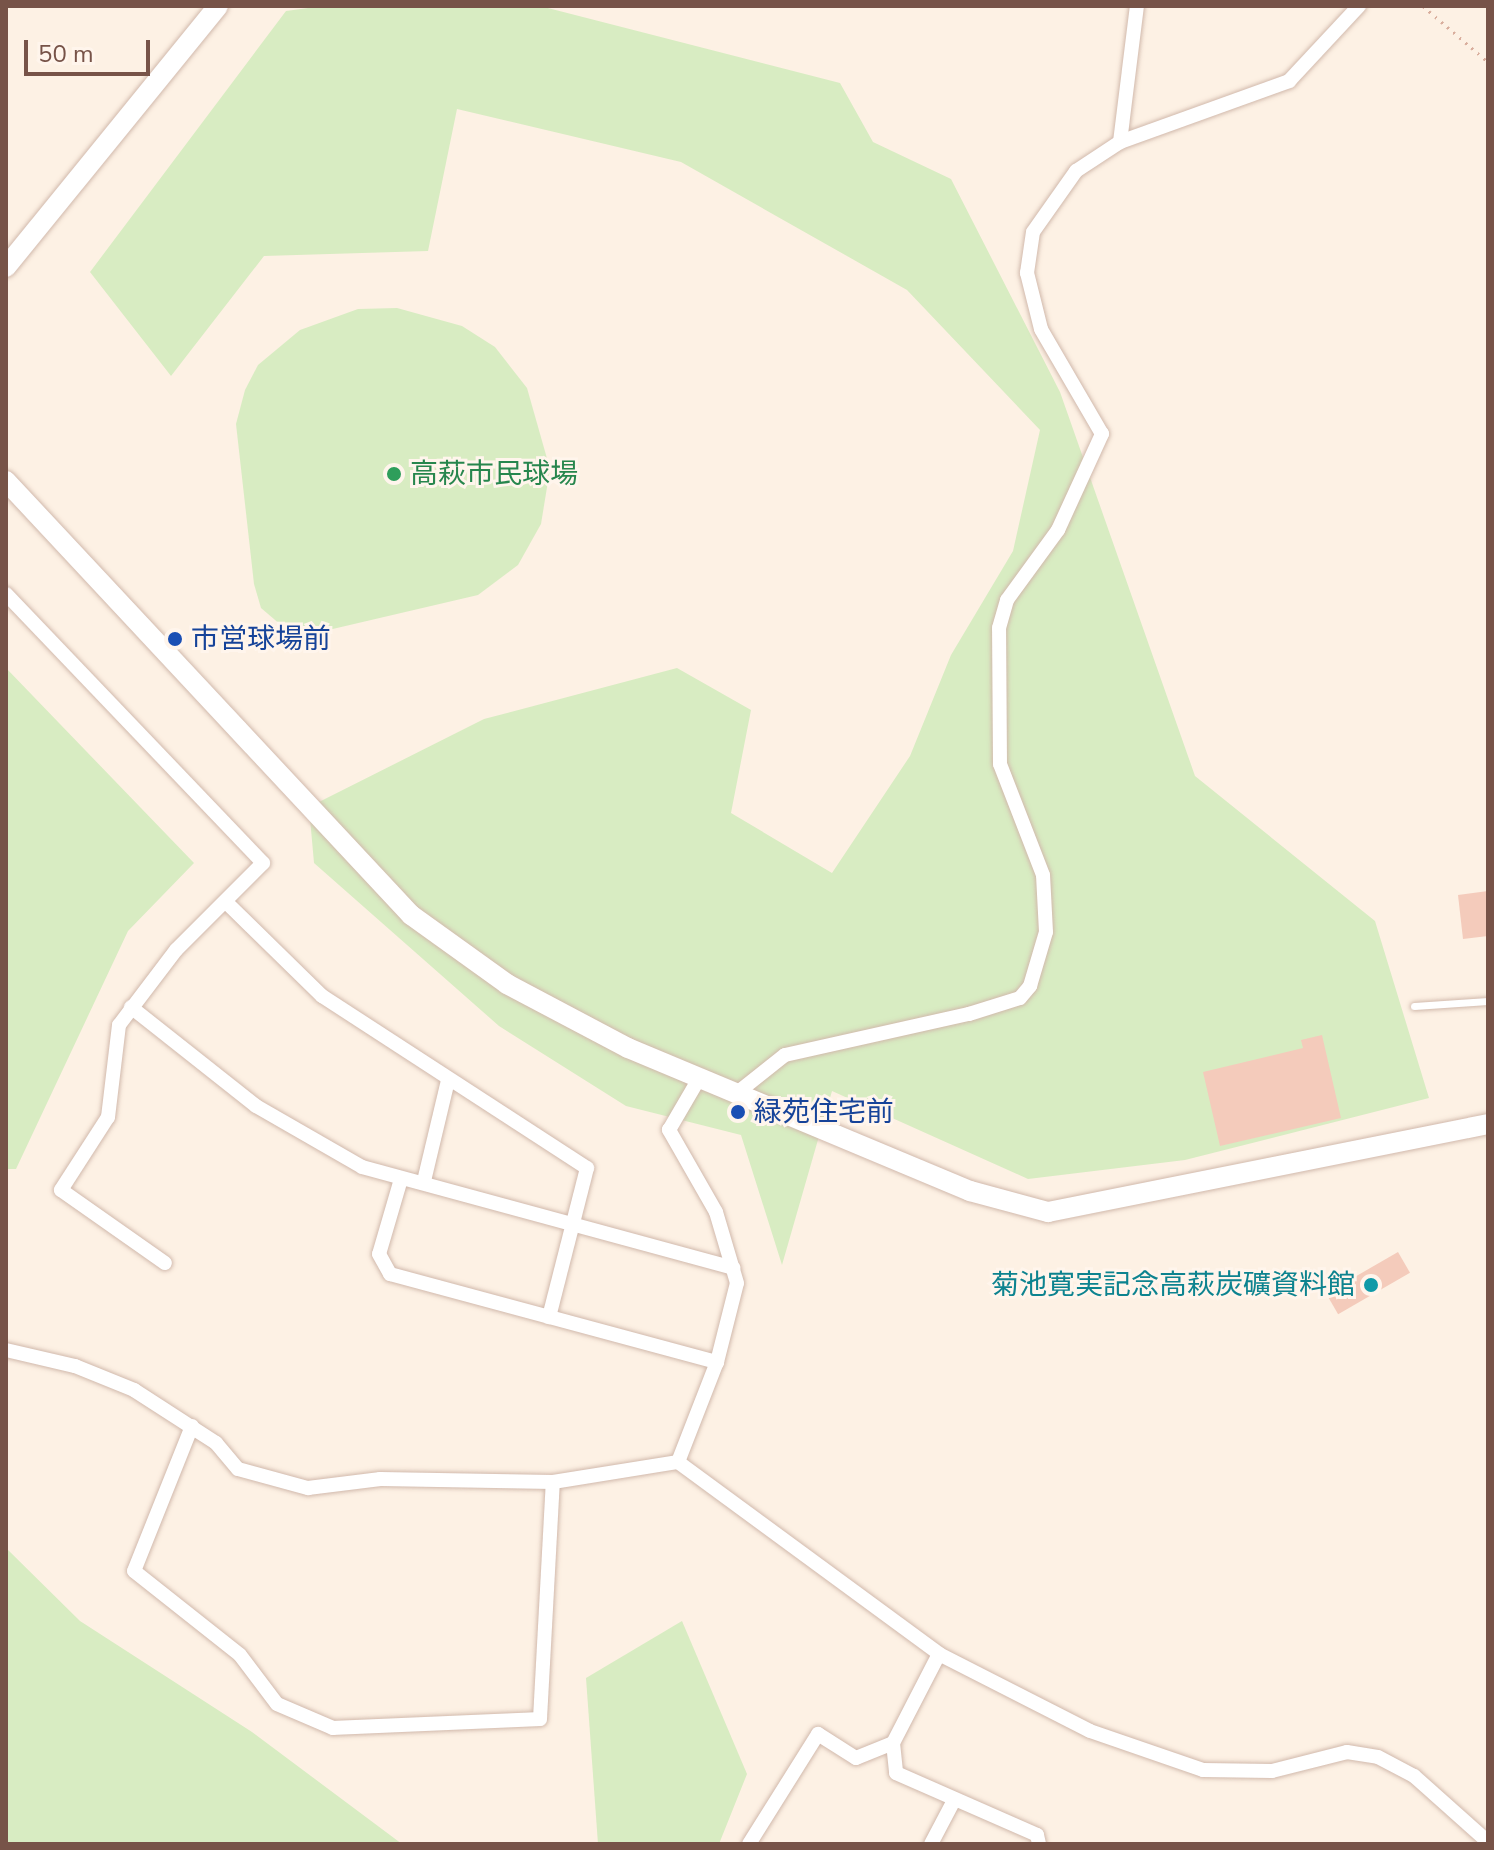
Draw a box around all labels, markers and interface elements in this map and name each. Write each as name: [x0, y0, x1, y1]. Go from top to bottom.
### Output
scale bar: [28, 24, 154, 74]
text: 50 m: [38, 38, 94, 70]
place label: 高萩市民球場: [410, 457, 578, 491]
marker: 高萩市民球場: [385, 465, 403, 483]
place label: 市営球場前: [191, 622, 331, 656]
marker: 市営球場前: [166, 630, 184, 648]
place label: 緑苑住宅前: [754, 1095, 894, 1129]
marker: 緑苑住宅前: [729, 1103, 747, 1121]
place label: 菊池寛実記念高萩炭礦資料館: [991, 1268, 1355, 1302]
marker: 菊池寛実記念高萩炭礦資料館: [1362, 1276, 1380, 1294]

